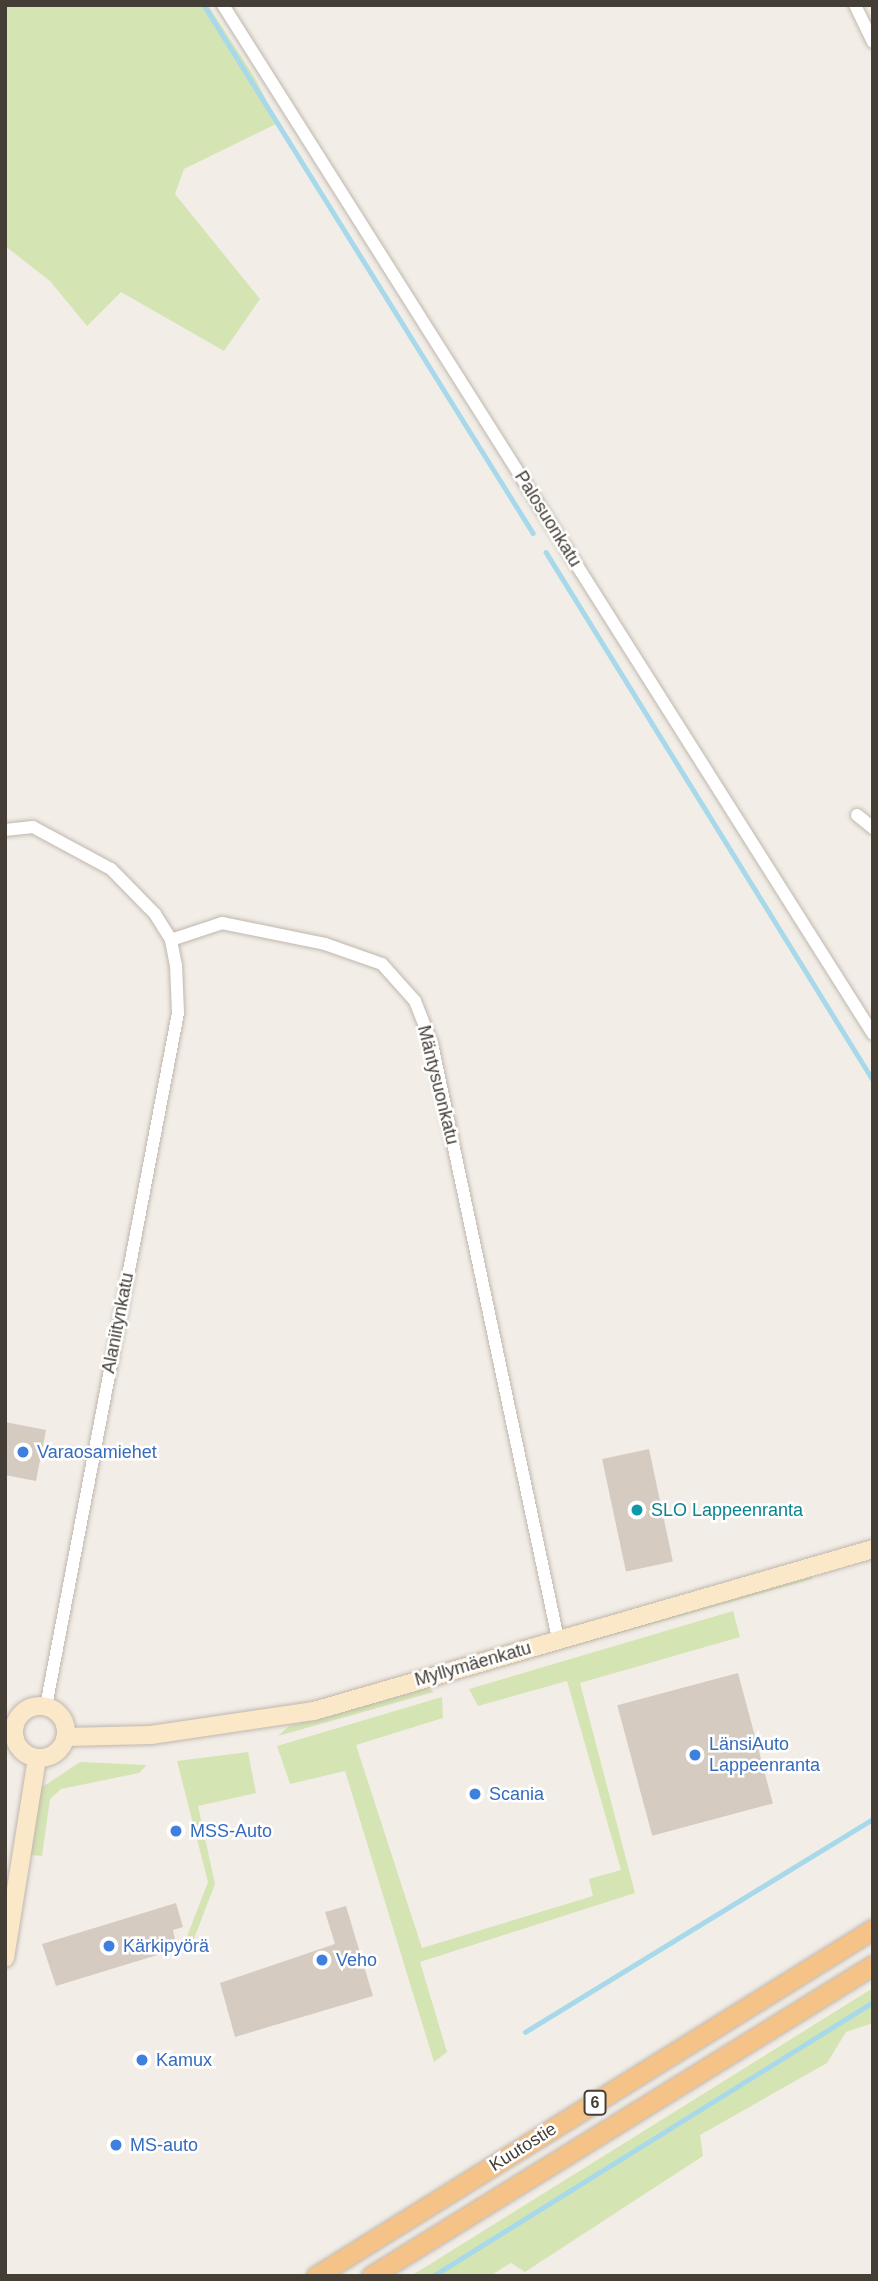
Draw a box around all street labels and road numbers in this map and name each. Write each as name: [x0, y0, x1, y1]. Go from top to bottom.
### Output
street label: Palosuonkatu: [510, 467, 586, 571]
street label: Mäntysuonkatu: [413, 1023, 463, 1147]
street label: Alaniitynkatu: [98, 1271, 138, 1375]
street label: Myllymäenkatu: [412, 1637, 534, 1691]
road number: 6: [583, 2090, 607, 2116]
street label: Kuutostie: [485, 2118, 561, 2176]

